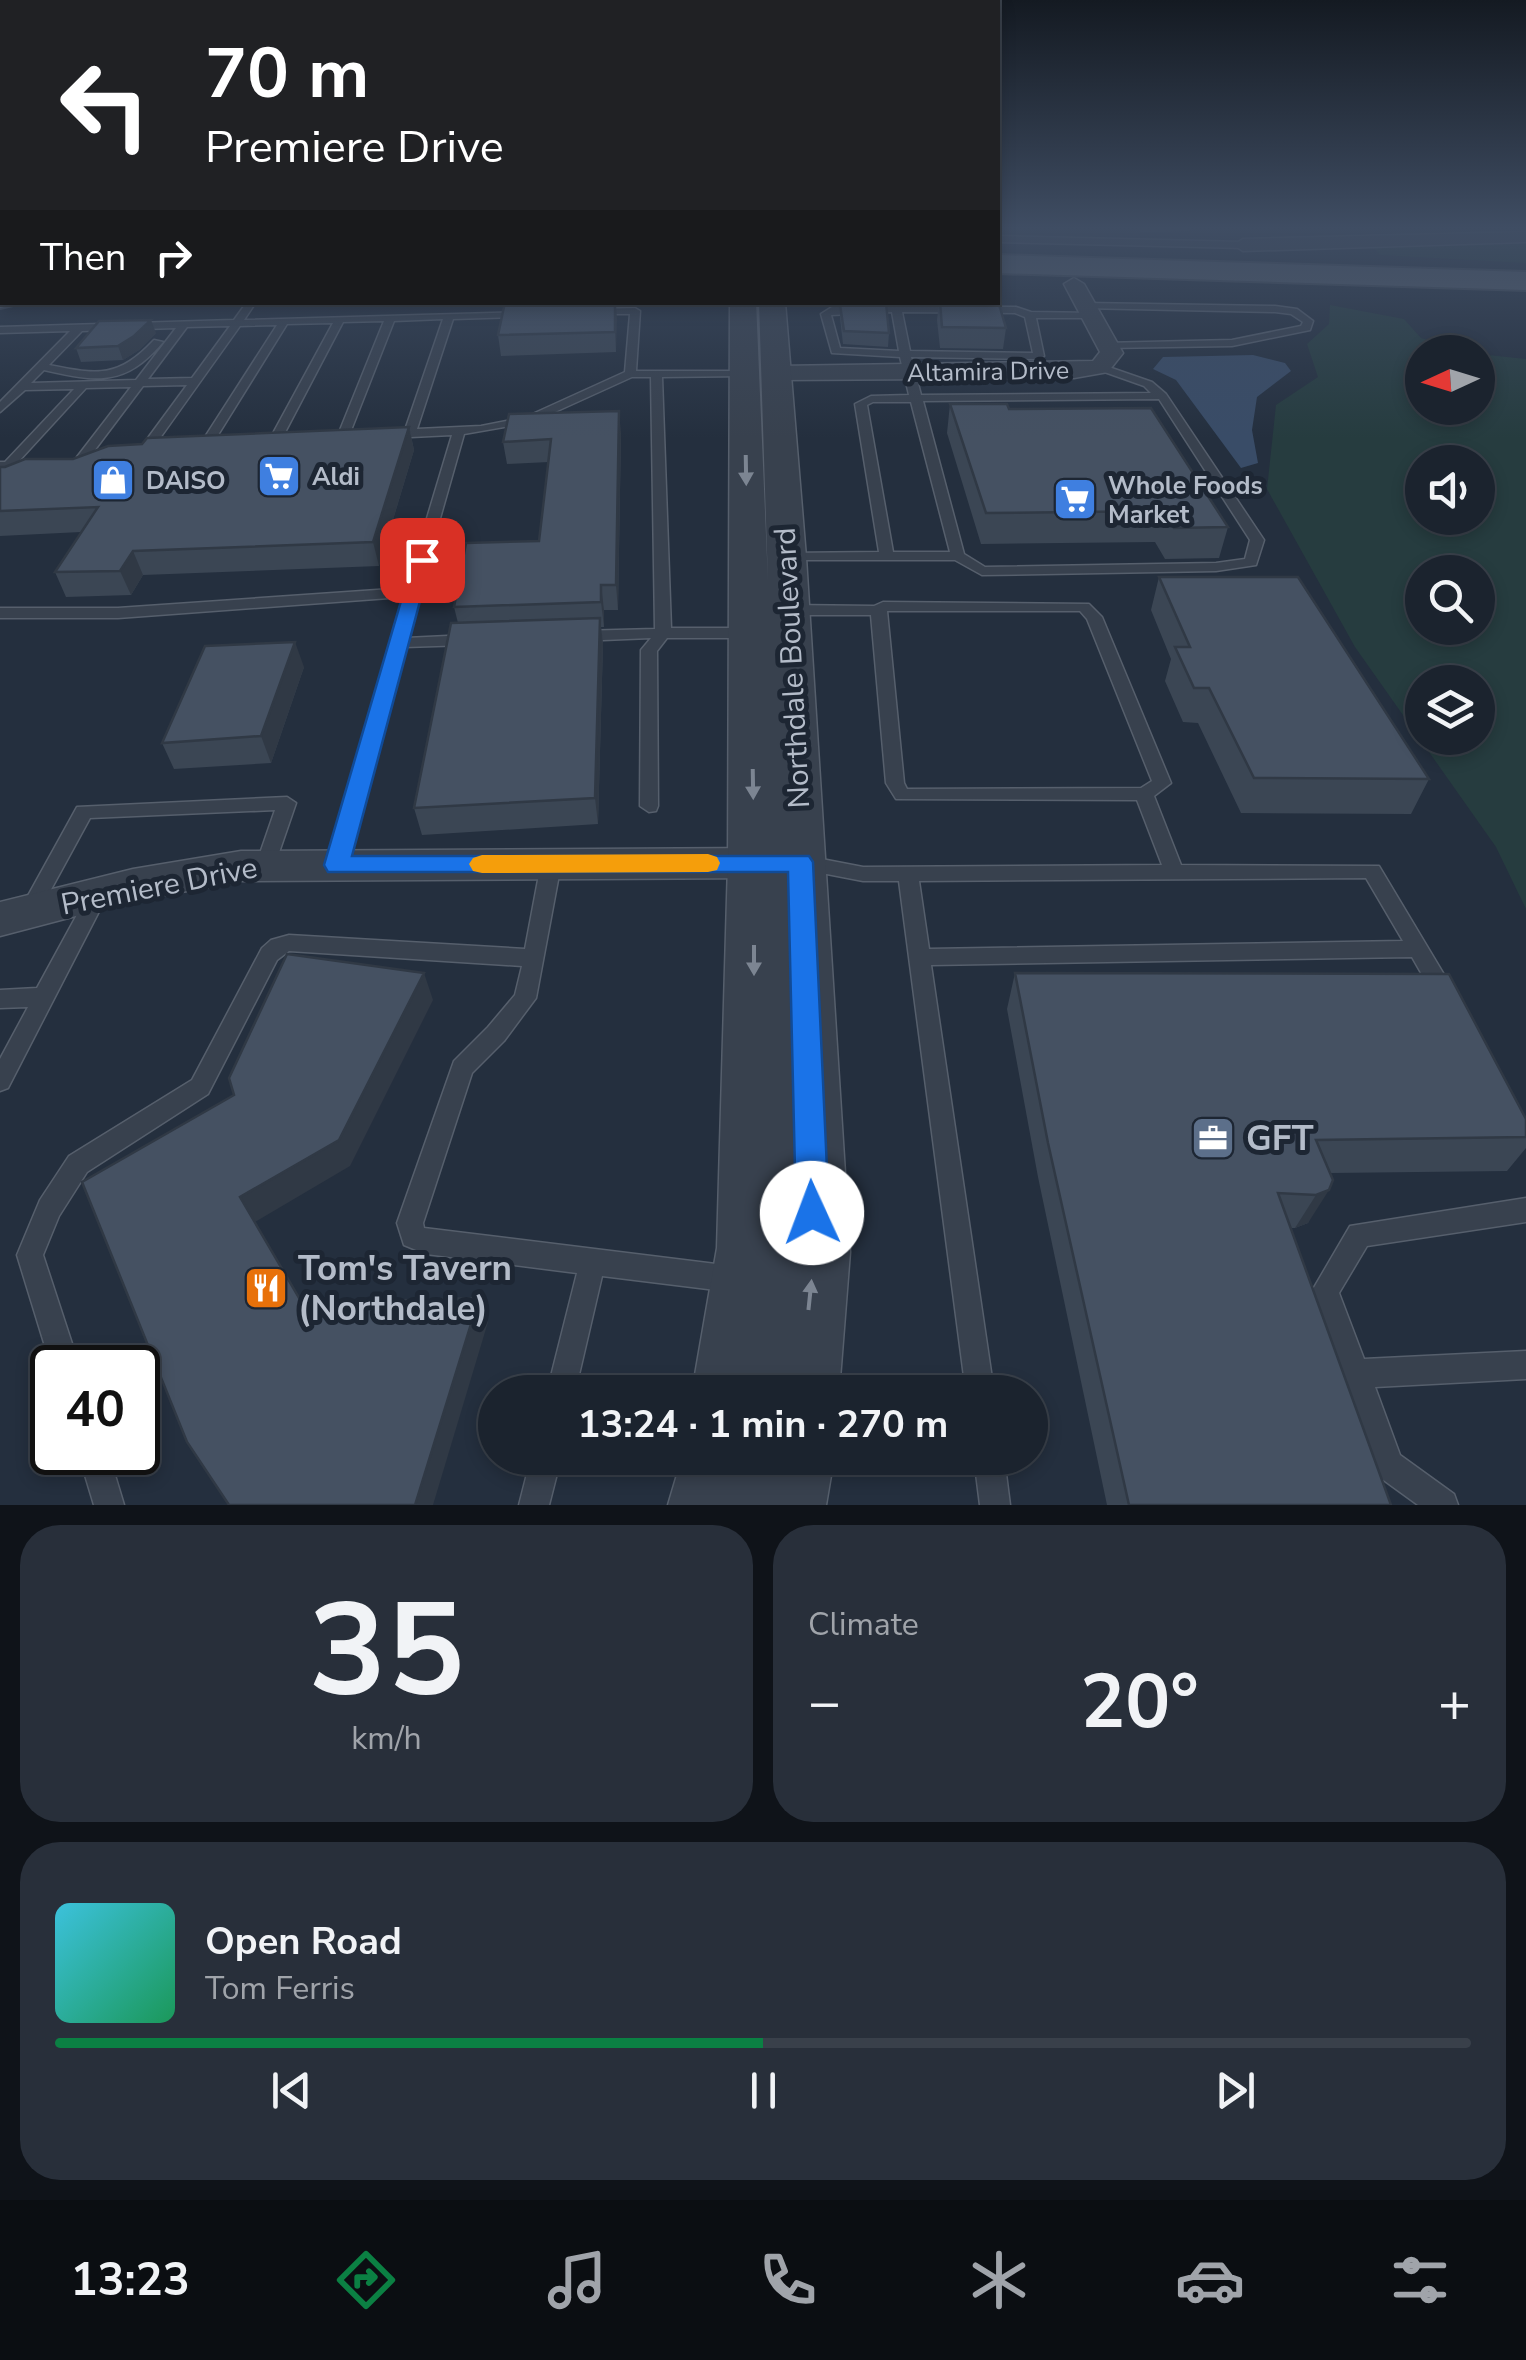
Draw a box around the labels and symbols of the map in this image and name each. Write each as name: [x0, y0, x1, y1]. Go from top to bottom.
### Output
north arrow: [1405, 335, 1495, 425]
street label: Altamira Drive: [907, 354, 1070, 390]
supermarket icon: Aldi: [256, 453, 302, 499]
one-way arrow: [738, 454, 754, 486]
shop icon: DAISO: [90, 457, 136, 503]
place label: Aldi: [312, 460, 360, 494]
place label: DAISO: [146, 464, 226, 498]
place label: Whole Foods Market: [1108, 469, 1263, 532]
supermarket icon: Whole Foods Market: [1052, 476, 1098, 522]
pin: [380, 518, 465, 603]
street label: Northdale Boulevard: [765, 527, 820, 809]
one-way arrow: [745, 768, 761, 800]
street label: Premiere Drive: [57, 847, 261, 926]
one-way arrow: [746, 945, 762, 977]
office icon: GFT: [1190, 1115, 1236, 1161]
place label: GFT: [1246, 1115, 1314, 1162]
position arrow: [760, 1161, 864, 1265]
place label: Tom's Tavern (Northdale): [298, 1245, 512, 1332]
restaurant icon: Tom's Tavern (Northdale): [243, 1265, 289, 1311]
one-way arrow: [802, 1279, 818, 1311]
speed limit sign: 40: [30, 1345, 160, 1475]

